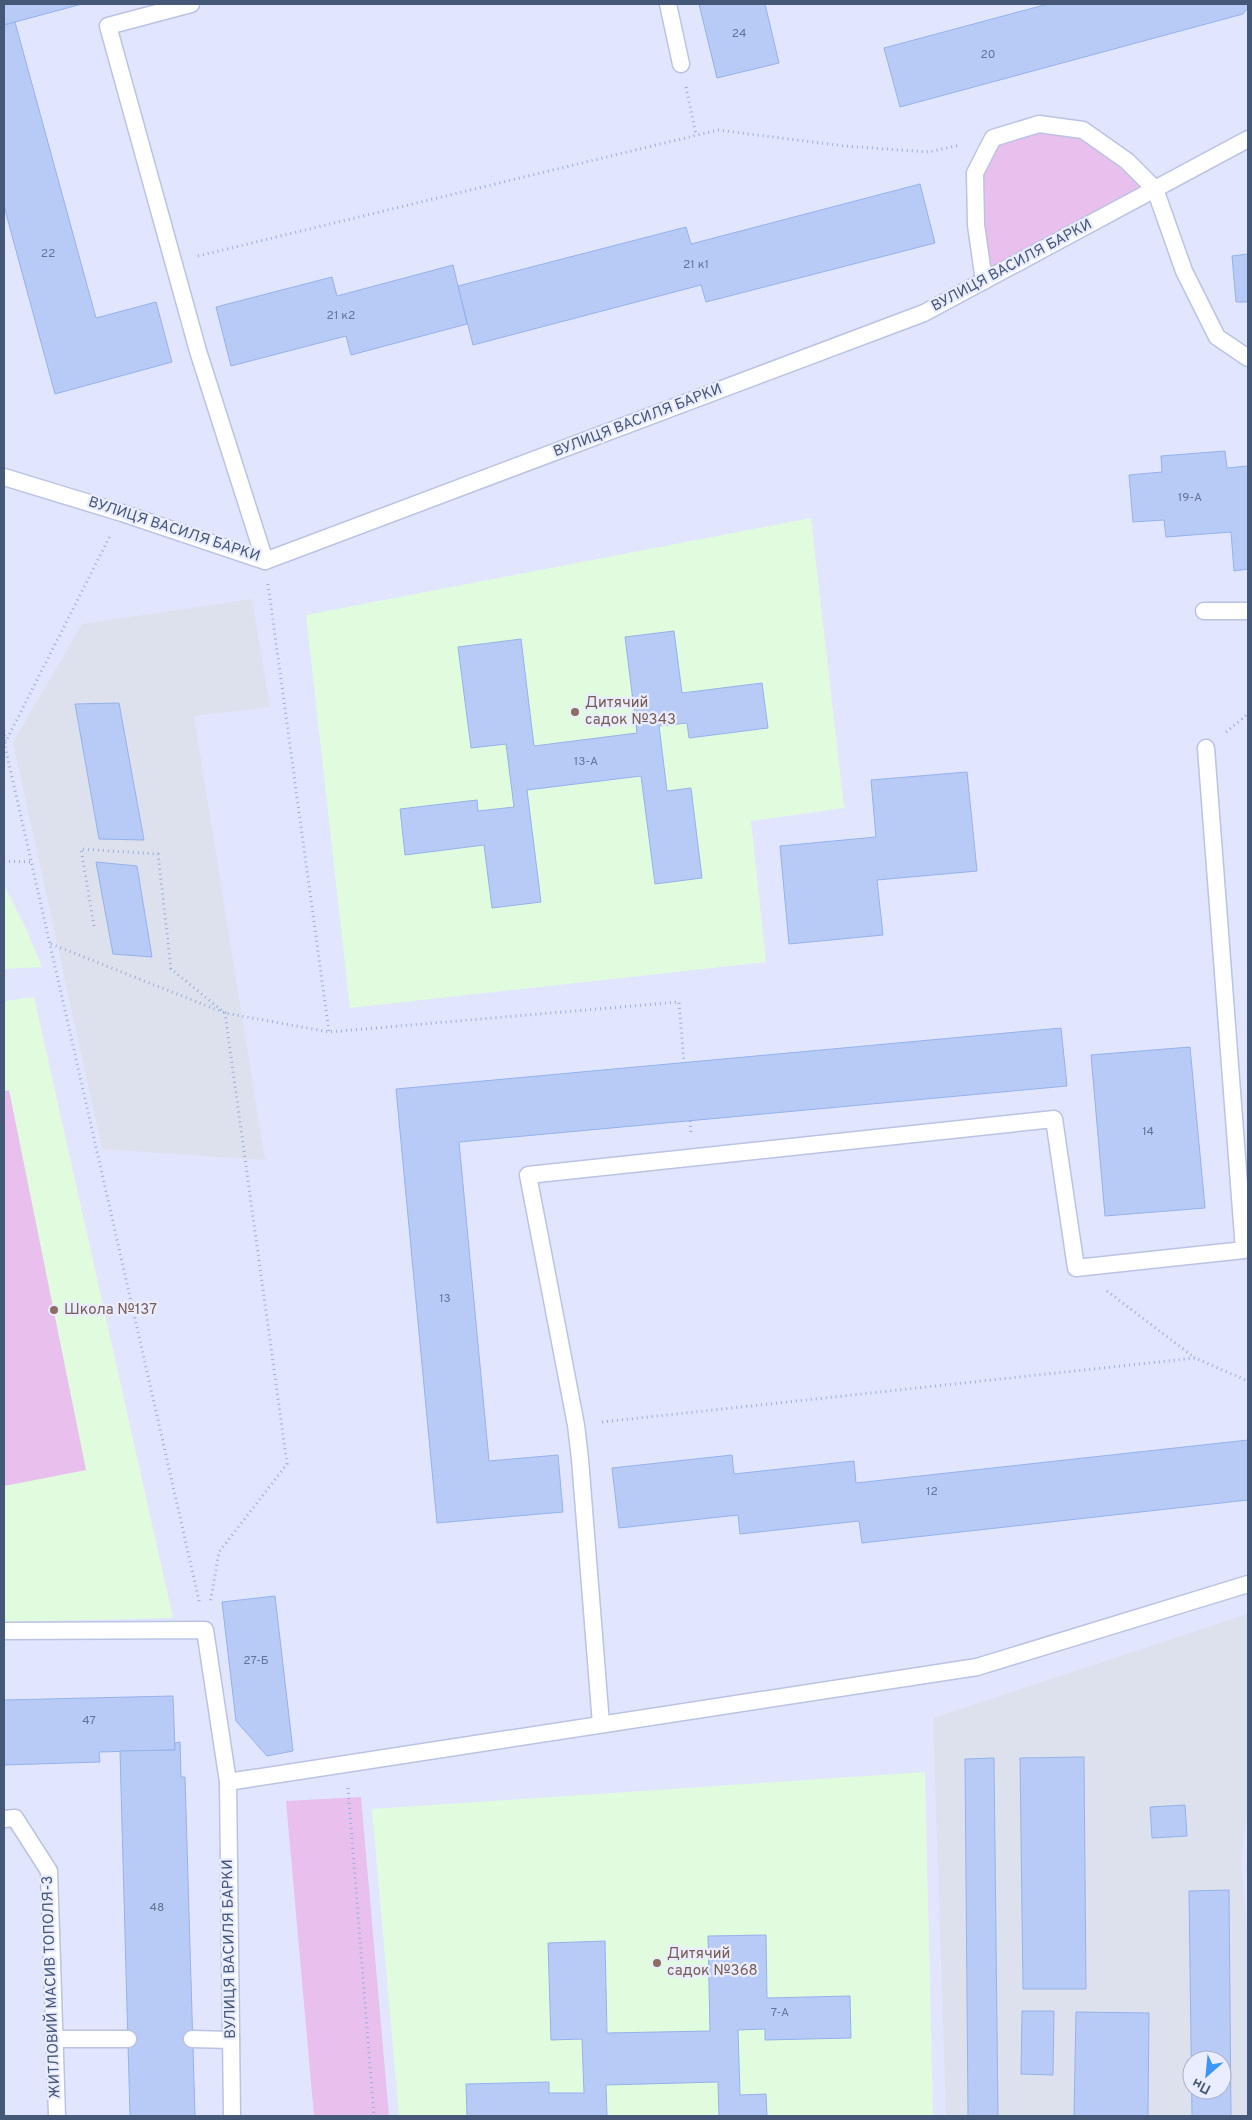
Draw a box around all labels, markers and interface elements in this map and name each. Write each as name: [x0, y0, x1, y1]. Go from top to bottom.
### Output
house number: 24: [732, 26, 746, 42]
house number: 20: [980, 47, 996, 63]
street label: ВУЛИЦЯ ВАСИЛЯ БАРКИ: [928, 215, 1096, 317]
house number: 22: [41, 246, 55, 262]
house number: 21 к1: [683, 257, 709, 273]
house number: 21 к2: [327, 308, 355, 324]
street label: ВУЛИЦЯ ВАСИЛЯ БАРКИ: [551, 380, 725, 462]
house number: 19-А: [1178, 490, 1202, 506]
street label: ВУЛИЦЯ ВАСИЛЯ БАРКИ: [86, 493, 262, 567]
place label: Дитячий садок №343: [585, 694, 676, 730]
marker: Дитячий садок №343: [569, 706, 581, 718]
house number: 13-А: [574, 754, 598, 770]
house number: 14: [1142, 1124, 1154, 1140]
house number: 13: [439, 1291, 451, 1307]
place label: Школа №137: [64, 1301, 157, 1320]
marker: Школа №137: [48, 1304, 60, 1316]
house number: 12: [926, 1484, 938, 1500]
house number: 27-Б: [243, 1653, 269, 1669]
house number: 47: [82, 1713, 96, 1729]
street label: ВУЛИЦЯ ВАСИЛЯ БАРКИ: [219, 1859, 241, 2039]
street label: ЖИТЛОВИЙ МАСИВ ТОПОЛЯ-3: [37, 1875, 65, 2099]
house number: 48: [150, 1900, 164, 1916]
place label: Дитячий садок №368: [667, 1945, 758, 1981]
marker: Дитячий садок №368: [651, 1957, 663, 1969]
house number: 7-А: [771, 2005, 789, 2021]
north arrow: [1182, 2050, 1232, 2100]
text: Пн: [1190, 2073, 1214, 2097]

